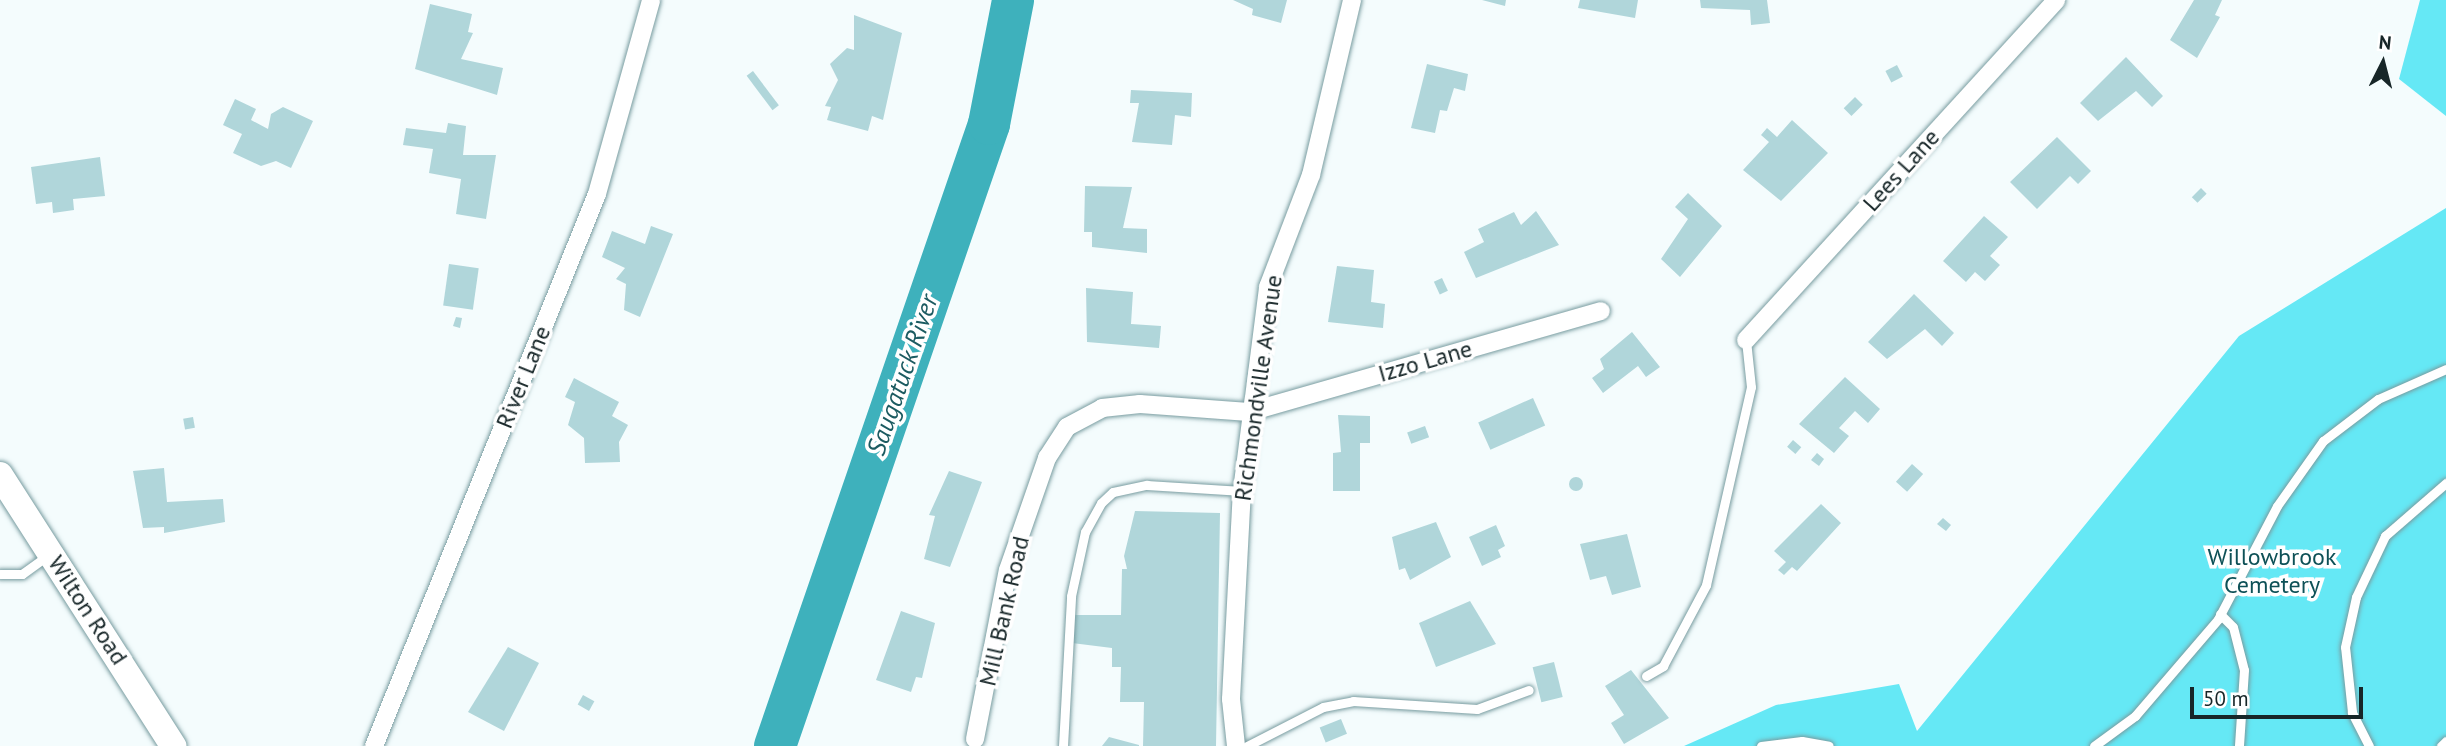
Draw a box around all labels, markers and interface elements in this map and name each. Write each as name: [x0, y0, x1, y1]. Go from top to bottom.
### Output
north arrow: [2348, 28, 2418, 98]
text: N: [2378, 30, 2393, 55]
street label: Lees Lane: [1857, 123, 1945, 217]
street label: Richmondville Avenue: [1228, 273, 1288, 503]
water label: Saugatuck River: [860, 290, 944, 460]
street label: River Lane: [489, 322, 557, 432]
street label: Izzo Lane: [1375, 334, 1475, 388]
street label: Mill Bank Road: [973, 533, 1035, 689]
park label: Willowbrook Cemetery: [2208, 543, 2336, 599]
street label: Wilton Road: [42, 550, 134, 670]
scale bar: [2194, 672, 2367, 716]
text: 50 m: [2203, 685, 2249, 712]

